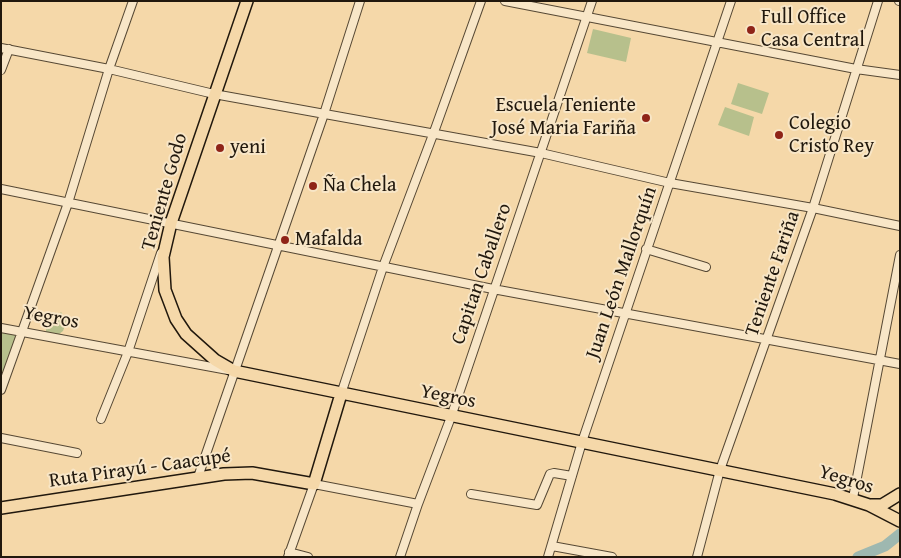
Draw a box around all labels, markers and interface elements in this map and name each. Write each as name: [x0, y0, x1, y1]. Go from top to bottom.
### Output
place label: Full Office Casa Central: [761, 6, 865, 53]
marker: Full Office Casa Central: [745, 24, 757, 36]
place label: Escuela Teniente José Maria Fariña: [491, 94, 636, 141]
marker: Escuela Teniente José Maria Fariña: [640, 112, 652, 124]
place label: Colegio Cristo Rey: [789, 112, 874, 159]
marker: Colegio Cristo Rey: [773, 129, 785, 141]
street label: Teniente Godo: [137, 131, 193, 253]
place label: yeni: [230, 136, 266, 160]
marker: yeni: [214, 142, 226, 154]
place label: Ña Chela: [323, 174, 396, 198]
marker: Ña Chela: [307, 180, 319, 192]
street label: Juan León Mallorquín: [581, 184, 663, 362]
street label: Capitan Caballero: [447, 200, 517, 348]
street label: Teniente Fariña: [740, 208, 806, 340]
place label: Mafalda: [295, 228, 362, 252]
marker: Mafalda: [279, 234, 291, 246]
street label: Yegros: [21, 301, 81, 335]
street label: Yegros: [418, 380, 478, 414]
street label: Ruta Pirayú - Caacupé: [48, 444, 232, 494]
street label: Yegros: [816, 460, 876, 500]

